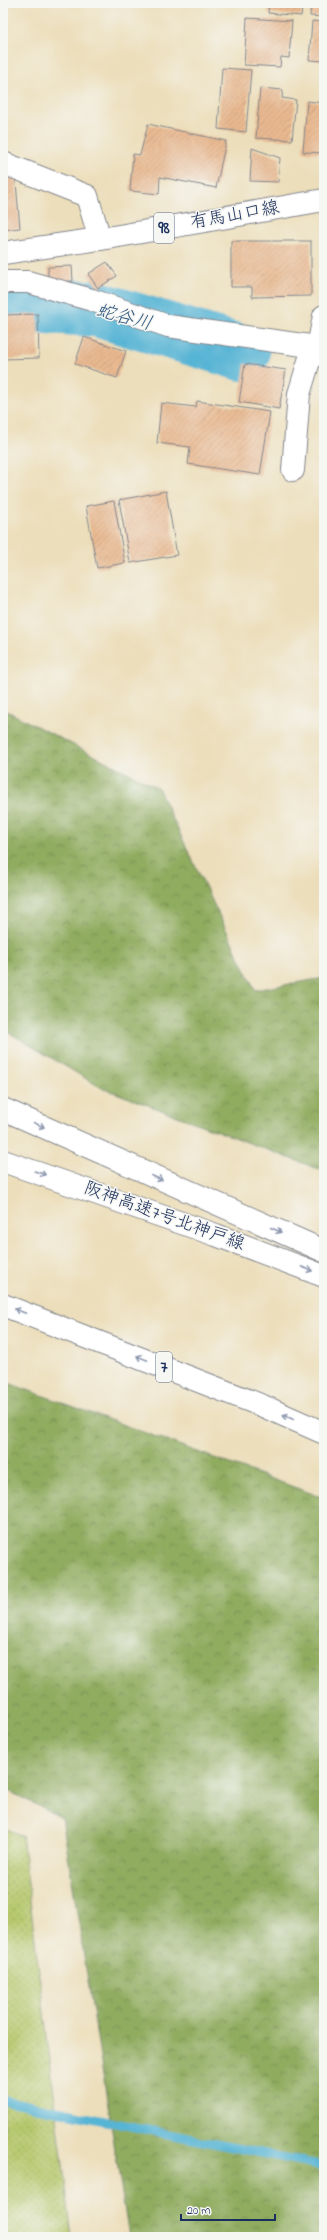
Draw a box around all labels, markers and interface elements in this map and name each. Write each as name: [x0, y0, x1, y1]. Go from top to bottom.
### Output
street label: 有馬山口線: [188, 195, 282, 237]
road number: 98: [154, 213, 174, 243]
water label: 蛇谷川: [93, 298, 155, 338]
one-way arrow: [32, 1122, 44, 1129]
one-way arrow: [33, 1170, 46, 1177]
one-way arrow: [151, 1175, 163, 1182]
street label: 阪神高速7号北神戸線: [80, 1176, 248, 1258]
one-way arrow: [270, 1227, 282, 1235]
one-way arrow: [301, 1266, 313, 1274]
one-way arrow: [15, 1307, 27, 1315]
road number: 7: [156, 1352, 172, 1382]
one-way arrow: [136, 1354, 148, 1362]
one-way arrow: [283, 1413, 295, 1420]
scale bar: [181, 2196, 275, 2222]
text: 20 m: [187, 2202, 210, 2220]

